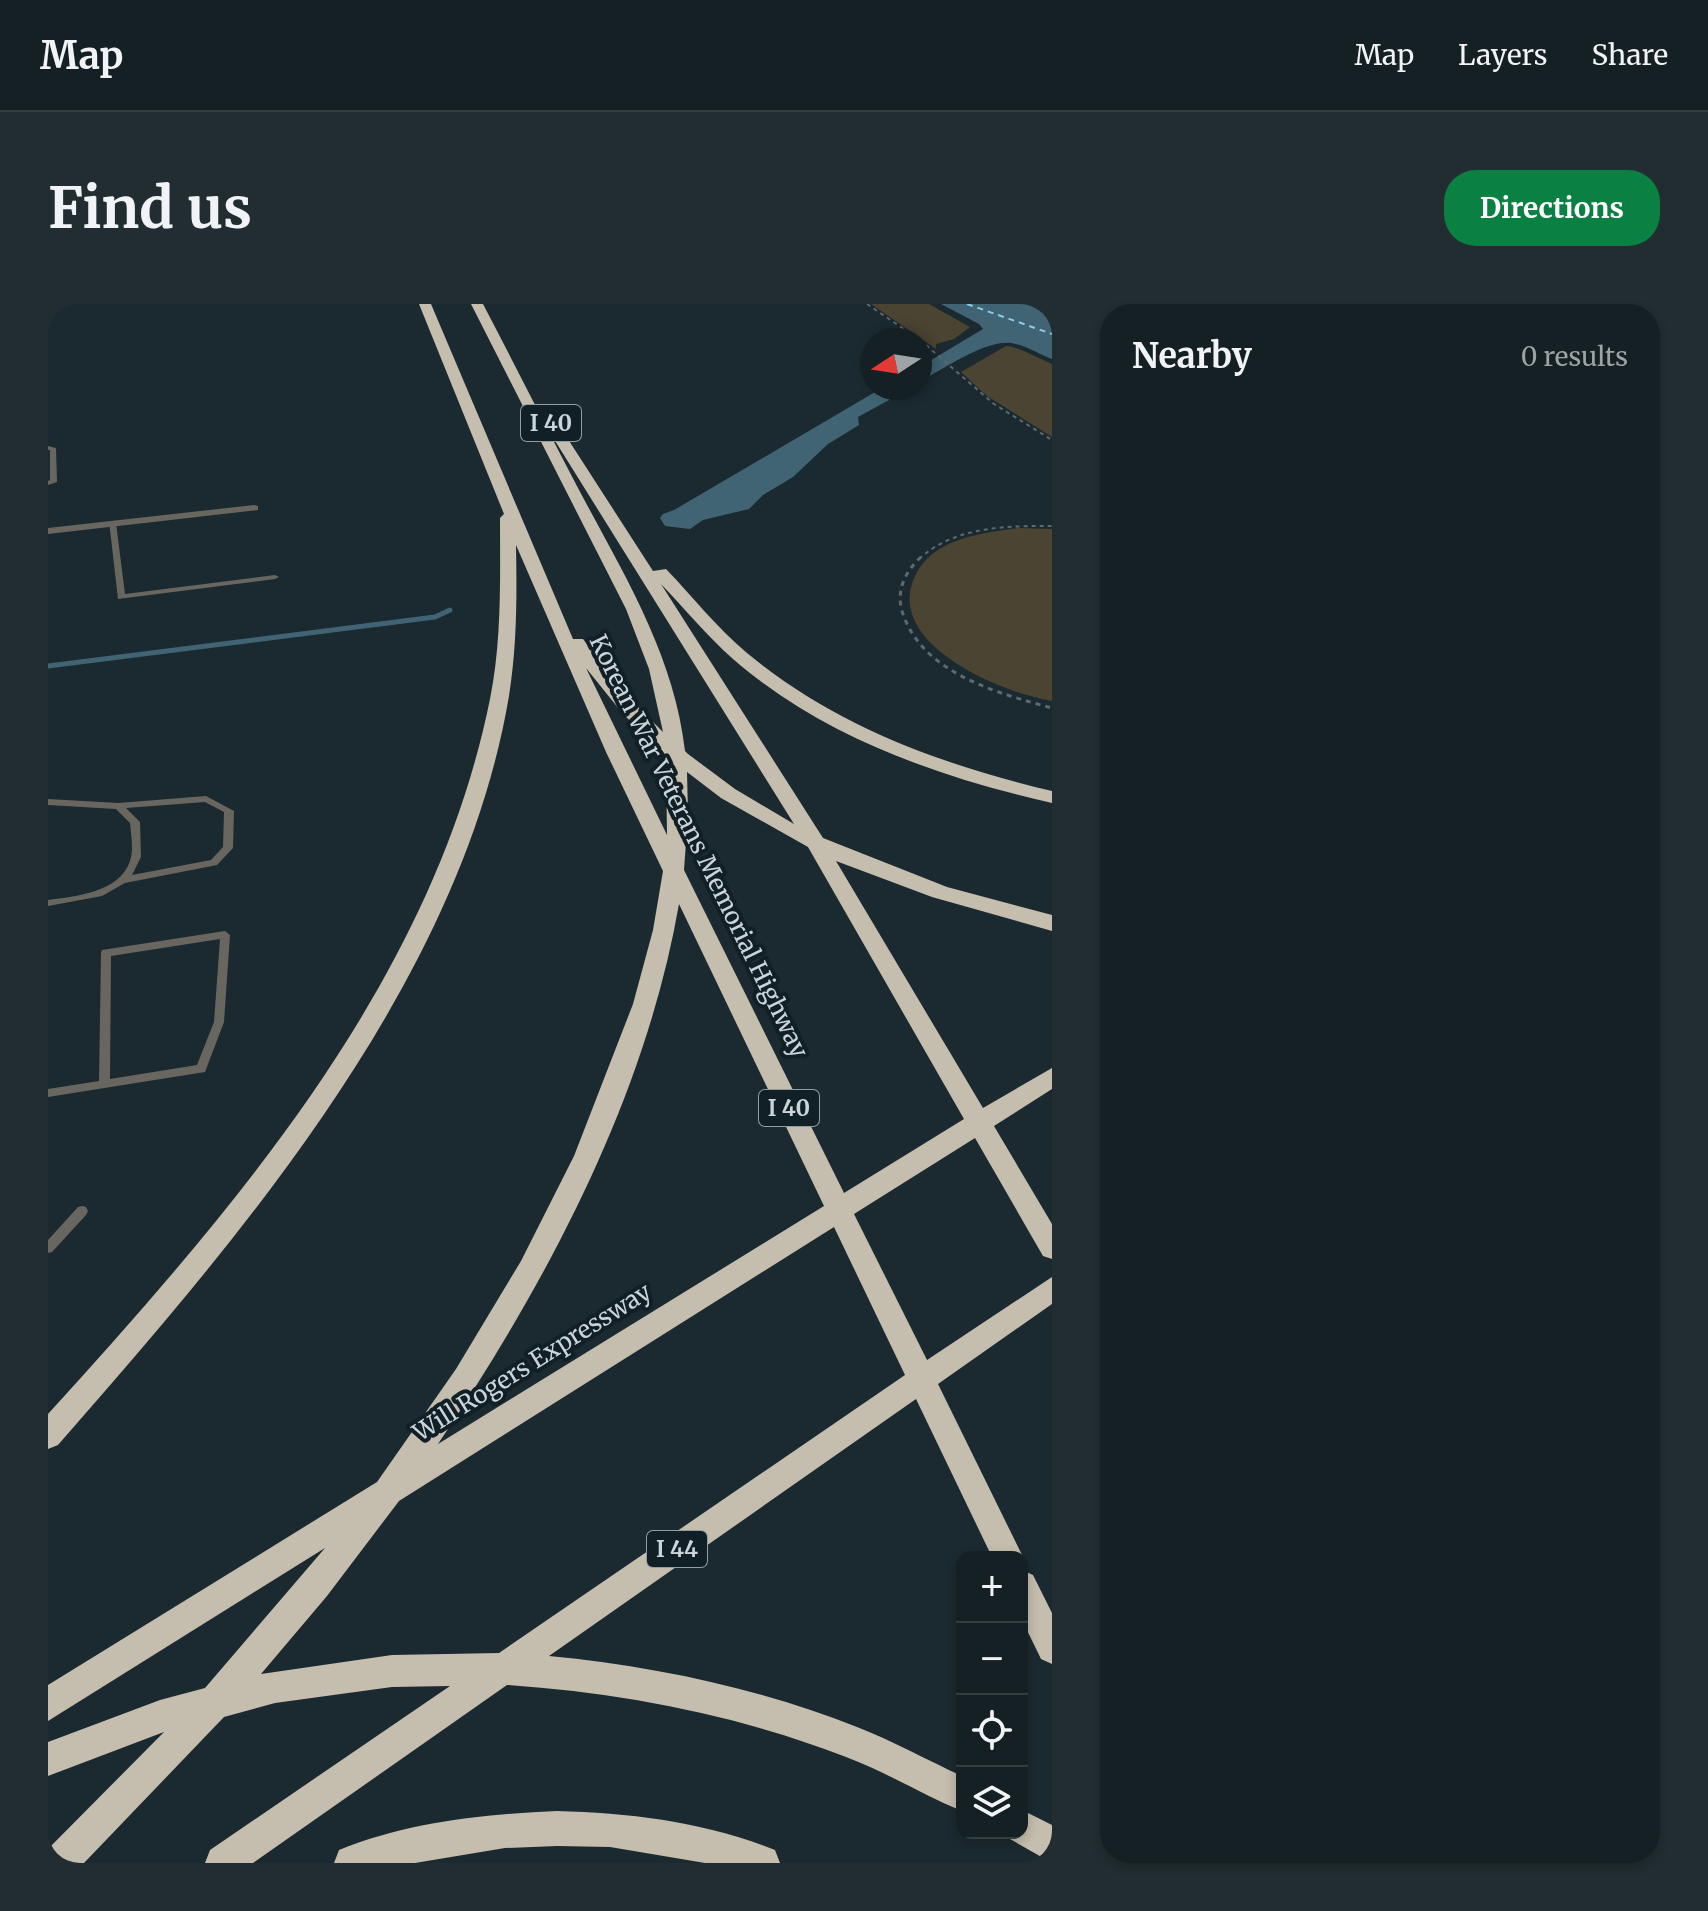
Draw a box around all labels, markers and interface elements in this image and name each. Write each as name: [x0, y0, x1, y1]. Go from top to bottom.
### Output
text: Map: [40, 32, 124, 79]
text: Map: [1354, 37, 1414, 73]
text: Layers: [1458, 37, 1547, 73]
text: Share: [1591, 37, 1668, 73]
button: Directions: [1444, 170, 1660, 246]
text: Find us: [48, 173, 252, 243]
north arrow: [860, 328, 932, 400]
text: Nearby: [1132, 335, 1252, 377]
text: 0 results: [1521, 340, 1628, 373]
road number: I 40: [521, 405, 581, 441]
street label: Korean War Veterans Memorial Highway: [583, 629, 815, 1063]
road number: I 40: [759, 1090, 819, 1126]
street label: Will Rogers Expressway: [406, 1276, 657, 1449]
road number: I 44: [647, 1531, 707, 1567]
map controls: [956, 1551, 1028, 1839]
button: +: [956, 1551, 1028, 1623]
button: −: [956, 1623, 1028, 1695]
button: locate: [956, 1695, 1028, 1767]
button: layers: [956, 1767, 1028, 1839]

